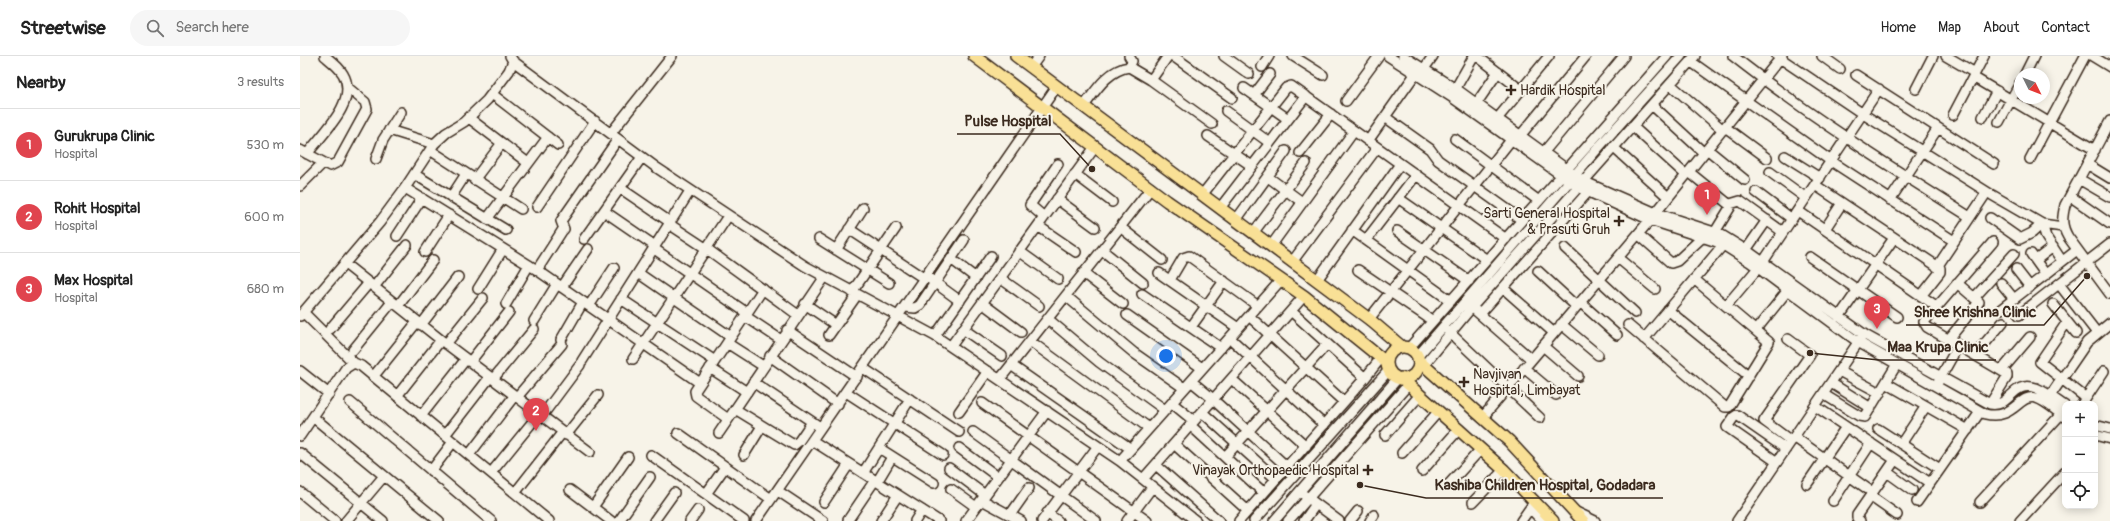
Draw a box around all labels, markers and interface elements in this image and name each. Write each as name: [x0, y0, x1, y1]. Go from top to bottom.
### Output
search box: [130, 10, 410, 46]
text: Streetwise: [20, 16, 106, 40]
icon: search: [144, 17, 166, 39]
text: Search here: [176, 18, 249, 37]
text: Home: [1881, 19, 1916, 36]
text: Map: [1938, 19, 1961, 36]
text: About: [1983, 19, 2019, 36]
text: Contact: [2041, 19, 2090, 36]
north arrow: [2014, 68, 2050, 104]
text: Nearby: [16, 72, 65, 93]
text: 3 results: [237, 74, 284, 90]
place label: Hardik Hospital: [1520, 82, 1606, 99]
marker: Hardik Hospital: [1505, 84, 1517, 96]
callout: Pulse Hospital: [957, 107, 1060, 134]
text: Pulse Hospital: [964, 112, 1052, 131]
text: Gurukrupa Clinic: [54, 127, 155, 146]
text: 1: [26, 137, 32, 153]
text: 530 m: [246, 137, 284, 153]
text: Hospital: [54, 146, 98, 162]
pin: 1: [1694, 182, 1720, 215]
text: Rohit Hospital: [54, 199, 141, 218]
place label: Sarti General Hospital & Prasuti Gruh: [1483, 205, 1610, 238]
text: 2: [25, 209, 33, 225]
text: 600 m: [244, 209, 284, 225]
marker: Sarti General Hospital & Prasuti Gruh: [1613, 215, 1625, 227]
text: Hospital: [54, 218, 98, 234]
text: Max Hospital: [54, 271, 133, 290]
text: 3: [25, 281, 33, 297]
text: 680 m: [247, 281, 284, 297]
text: Hospital: [54, 290, 98, 306]
pin: 3: [1864, 296, 1890, 329]
callout: Shree Krishna Clinic: [1906, 298, 2044, 325]
text: Shree Krishna Clinic: [1914, 303, 2037, 322]
callout: Maa Krupa Clinic: [1879, 333, 1996, 360]
text: Maa Krupa Clinic: [1887, 338, 1989, 357]
your location: [1156, 346, 1176, 366]
place label: Navjivan Hospital, Limbayat: [1473, 366, 1581, 399]
marker: Navjivan Hospital, Limbayat: [1458, 376, 1470, 388]
pin: 2: [523, 398, 549, 431]
map controls: [2062, 401, 2098, 509]
button: +: [2062, 401, 2098, 437]
button: −: [2062, 437, 2098, 473]
place label: Vinayak Orthopaedic Hospital: [1192, 462, 1359, 479]
marker: Vinayak Orthopaedic Hospital: [1362, 464, 1374, 476]
callout: Kashiba Children Hospital, Godadara: [1426, 471, 1663, 498]
button: locate: [2062, 473, 2098, 509]
text: Kashiba Children Hospital, Godadara: [1435, 476, 1655, 495]

